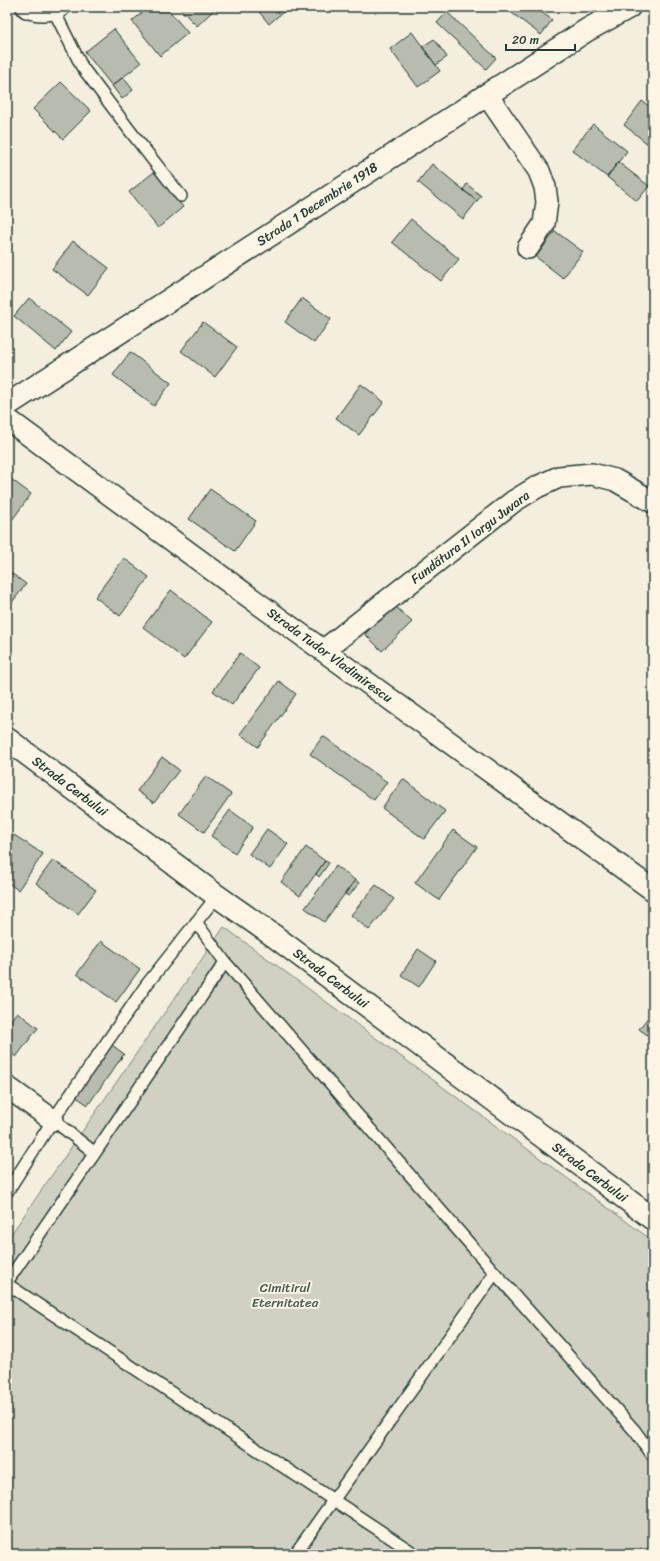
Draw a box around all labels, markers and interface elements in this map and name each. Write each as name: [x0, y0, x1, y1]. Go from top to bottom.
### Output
scale bar: [506, 26, 575, 52]
text: 20 m: [512, 29, 539, 51]
street label: Strada 1 Decembrie 1918: [252, 156, 383, 252]
street label: Fundătura II Iorgu Juvara: [405, 484, 535, 590]
street label: Strada Tudor Vladimirescu: [262, 601, 398, 709]
street label: Strada Cerbului: [27, 750, 113, 823]
street label: Strada Cerbului: [288, 942, 374, 1015]
street label: Strada Cerbului: [547, 1136, 633, 1209]
park label: Cimitirul Eternitatea: [252, 1276, 319, 1314]

